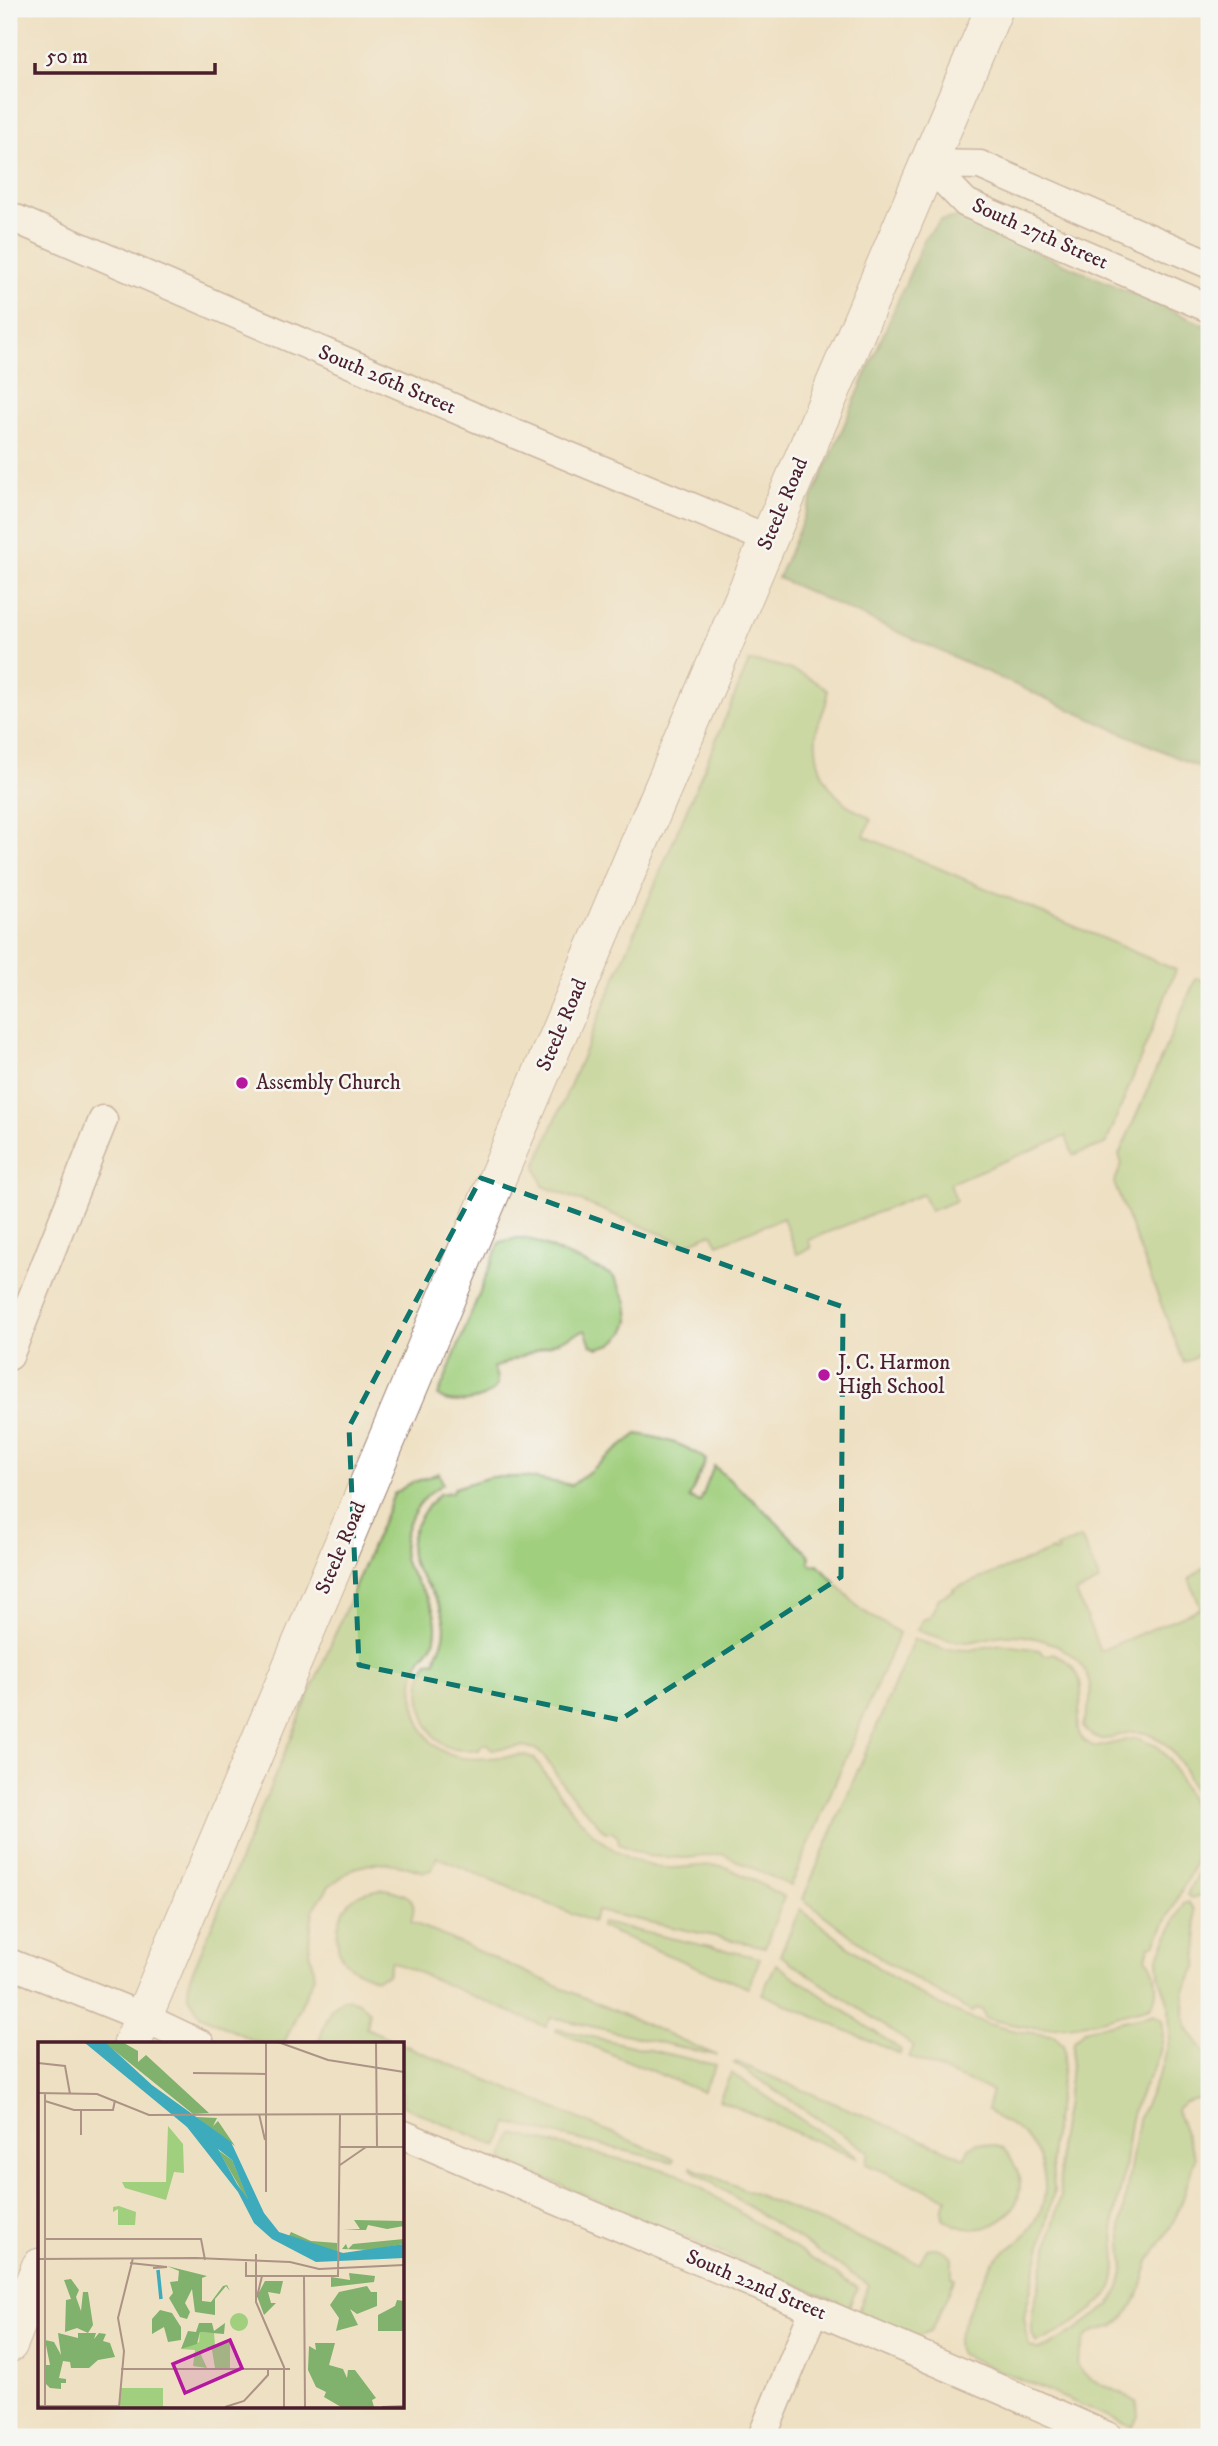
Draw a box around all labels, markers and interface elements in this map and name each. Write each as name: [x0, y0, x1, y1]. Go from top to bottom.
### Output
scale bar: [35, 32, 215, 76]
text: 50 m: [46, 44, 88, 70]
street label: South 27th Street: [968, 192, 1112, 276]
street label: South 26th Street: [314, 339, 460, 421]
street label: Steele Road: [752, 453, 814, 554]
street label: Steele Road: [531, 974, 593, 1075]
place label: Assembly Church: [256, 1070, 401, 1096]
marker: Assembly Church: [234, 1075, 250, 1091]
place label: J. C. Harmon High School: [836, 1350, 950, 1400]
marker: J. C. Harmon High School: [816, 1367, 832, 1383]
street label: Steele Road: [310, 1497, 372, 1598]
inset map: [38, 2042, 404, 2408]
street label: South 22nd Street: [682, 2244, 830, 2326]

